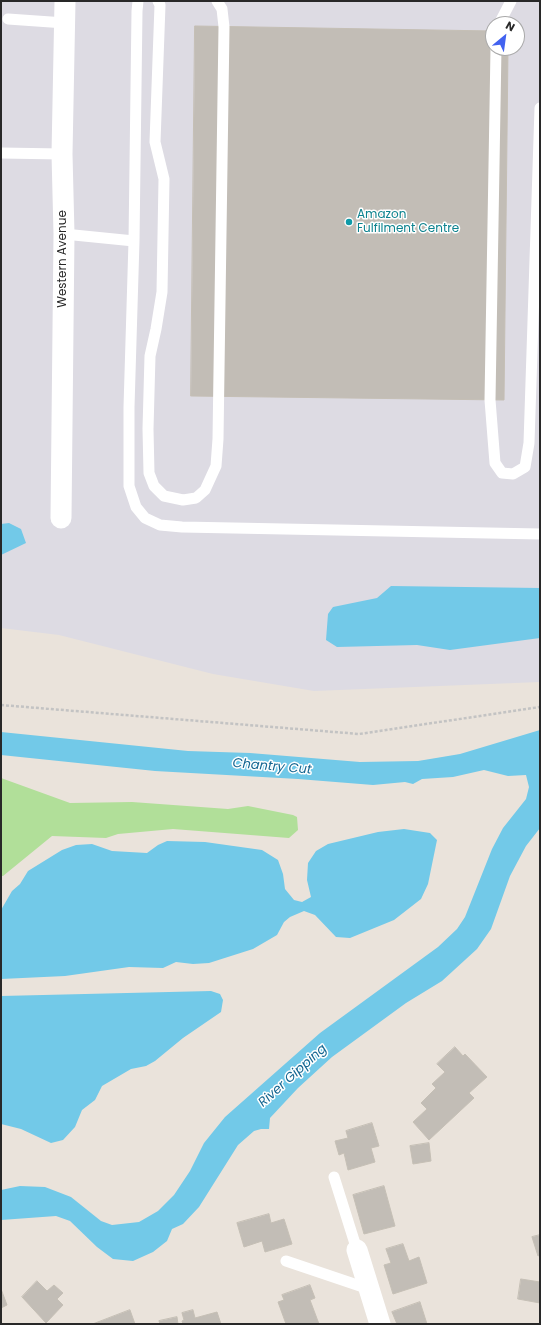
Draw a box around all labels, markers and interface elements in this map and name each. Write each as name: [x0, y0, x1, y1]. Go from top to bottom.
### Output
north arrow: [485, 16, 525, 56]
text: N: [503, 17, 518, 35]
place label: Amazon Fulfilment Centre: [357, 208, 459, 236]
street label: Western Avenue: [56, 210, 70, 308]
marker: Amazon Fulfilment Centre: [344, 217, 354, 227]
water label: Chantry Cut: [232, 756, 312, 778]
water label: River Gipping: [256, 1041, 330, 1111]

